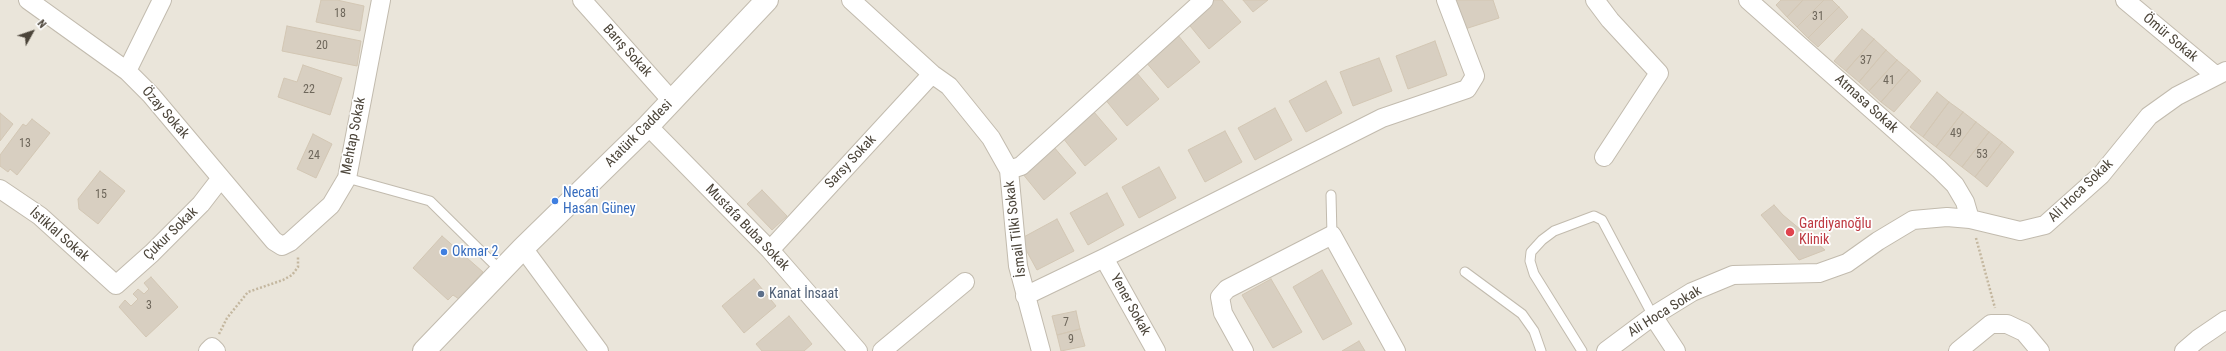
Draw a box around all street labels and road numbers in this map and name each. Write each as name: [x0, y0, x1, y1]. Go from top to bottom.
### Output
street label: Ömür Sokak: [2139, 10, 2201, 66]
street label: Barış Sokak: [599, 21, 655, 81]
street label: Atmasa Sokak: [1831, 71, 1901, 137]
street label: Özay Sokak: [138, 83, 192, 143]
street label: Mehtap Sokak: [338, 96, 370, 176]
street label: Atatürk Caddesi: [602, 97, 676, 171]
street label: Sarsy Sokak: [822, 132, 880, 192]
street label: Ali Hoca Sokak: [2045, 156, 2117, 226]
street label: İsmail Tilki Sokak: [1002, 180, 1030, 278]
street label: Mustafa Buba Sokak: [701, 181, 793, 275]
street label: Çukur Sokak: [140, 204, 202, 264]
street label: İstiklal Sokak: [26, 205, 92, 265]
street label: Yener Sokak: [1106, 271, 1154, 339]
street label: Ali Hoca Sokak: [1625, 283, 1705, 341]

